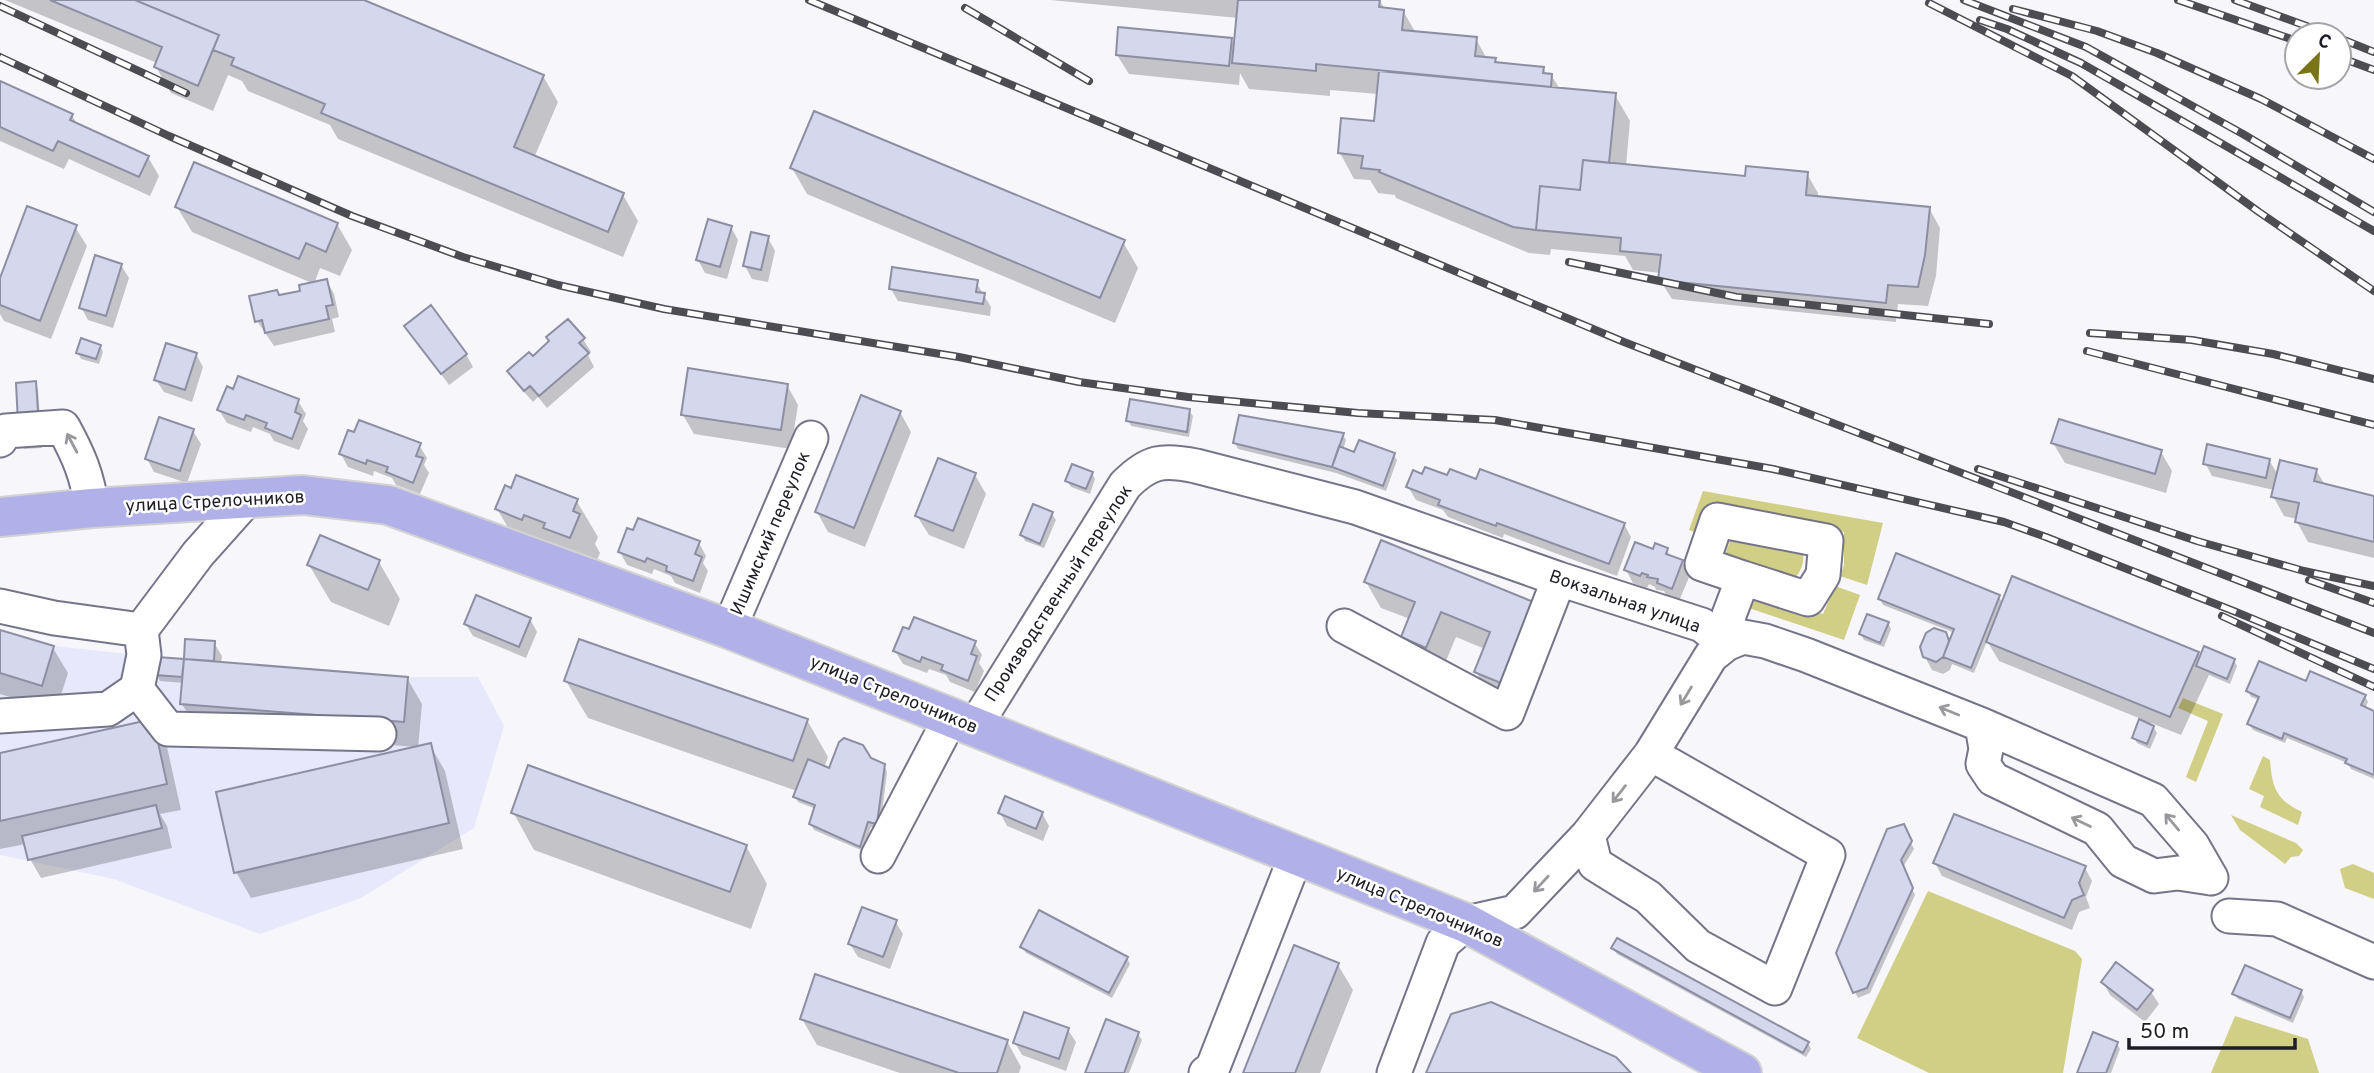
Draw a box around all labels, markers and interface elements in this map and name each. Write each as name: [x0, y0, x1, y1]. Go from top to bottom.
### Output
north arrow: [2283, 21, 2353, 91]
text: С: [2314, 29, 2335, 56]
one-way arrow: [65, 433, 78, 454]
street label: Ишимский переулок: [726, 448, 816, 619]
street label: Производственный переулок: [980, 481, 1138, 707]
street label: улица Стрелочников: [125, 486, 305, 519]
street label: Вокзальная улица: [1546, 566, 1703, 639]
street label: улица Стрелочников: [806, 651, 981, 740]
one-way arrow: [1679, 686, 1693, 706]
one-way arrow: [1938, 704, 1960, 717]
one-way arrow: [1612, 785, 1627, 803]
one-way arrow: [2071, 814, 2092, 828]
one-way arrow: [2164, 814, 2180, 832]
street label: улица Стрелочников: [1332, 863, 1506, 954]
one-way arrow: [1533, 875, 1549, 893]
scale bar: [2129, 1006, 2295, 1050]
text: 50 m: [2140, 1019, 2189, 1046]

